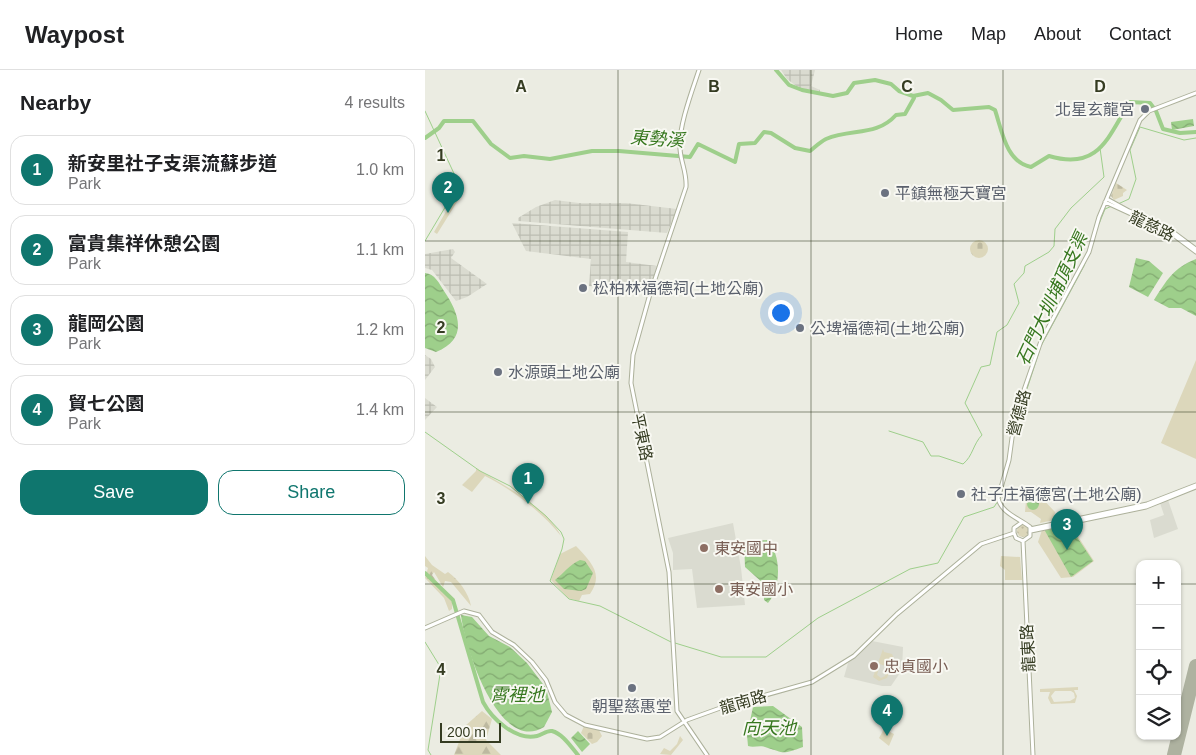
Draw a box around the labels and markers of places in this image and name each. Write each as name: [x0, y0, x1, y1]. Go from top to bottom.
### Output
place label: 北星玄龍宮: [1055, 101, 1135, 118]
marker: 北星玄龍宮: [1139, 103, 1151, 115]
pin: 2: [432, 172, 464, 213]
place label: 平鎮無極天寶宮: [895, 184, 1007, 202]
marker: 平鎮無極天寶宮: [879, 187, 891, 199]
place label: 松柏林福德祠(土地公廟): [593, 280, 764, 297]
marker: 松柏林福德祠(土地公廟): [577, 282, 589, 294]
place label: 公埤福德祠(土地公廟): [810, 320, 965, 337]
marker: 公埤福德祠(土地公廟): [794, 322, 806, 334]
place label: 水源頭土地公廟: [508, 364, 620, 381]
marker: 水源頭土地公廟: [492, 366, 504, 378]
pin: 1: [512, 463, 544, 504]
place label: 社子庄福德宮(土地公廟): [971, 486, 1142, 503]
marker: 社子庄福德宮(土地公廟): [955, 488, 967, 500]
pin: 3: [1051, 509, 1083, 550]
place label: 東安國中: [714, 540, 778, 557]
marker: 東安國中: [698, 542, 710, 554]
place label: 東安國小: [729, 581, 793, 598]
marker: 東安國小: [713, 583, 725, 595]
place label: 忠貞國小: [884, 658, 948, 675]
marker: 忠貞國小: [868, 660, 880, 672]
marker: 朝聖慈惠堂: [626, 682, 638, 694]
pin: 4: [871, 695, 903, 736]
place label: 朝聖慈惠堂: [592, 698, 672, 715]

